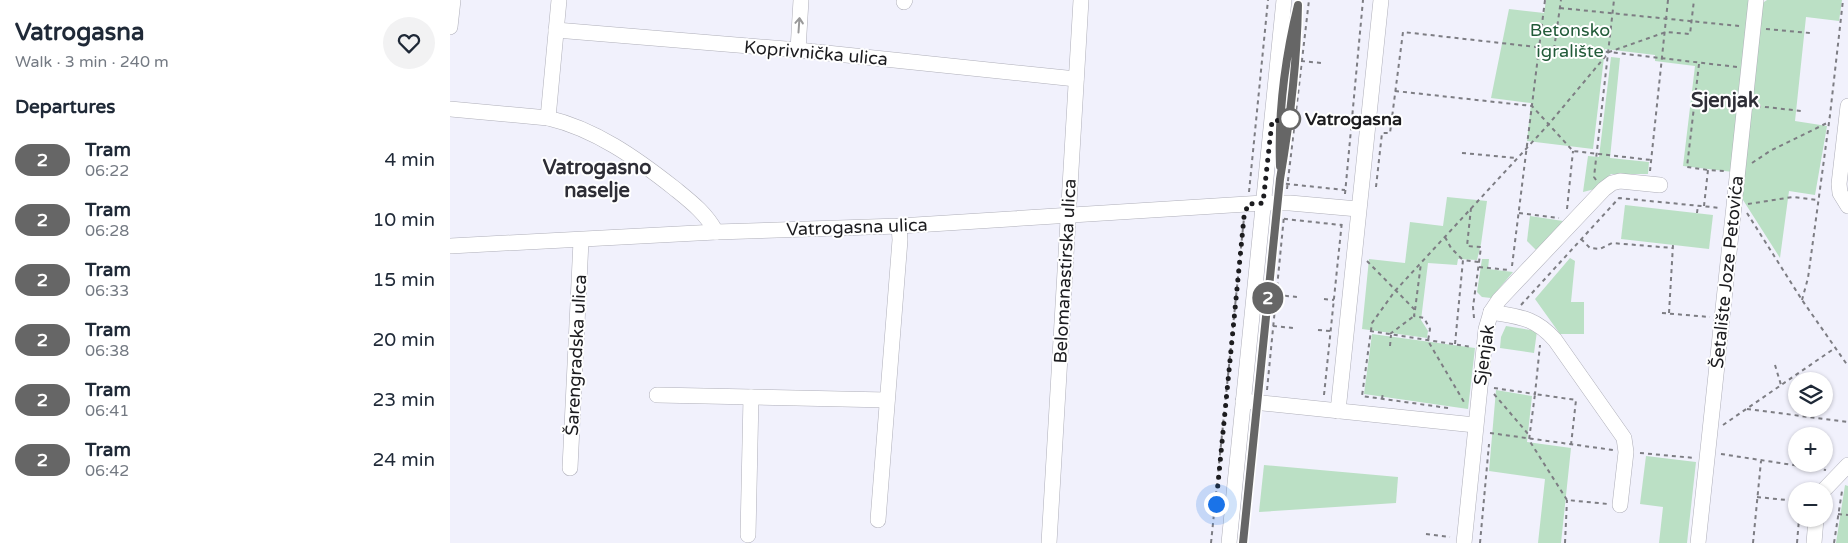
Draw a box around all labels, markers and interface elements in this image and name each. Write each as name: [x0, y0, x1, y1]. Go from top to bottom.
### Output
button: heart: [383, 17, 435, 69]
one-way arrow: [795, 17, 804, 33]
text: Vatrogasna: [15, 18, 144, 47]
park label: Betonsko igralište: [1530, 19, 1610, 62]
street label: Koprivnička ulica: [743, 36, 889, 70]
text: Walk · 3 min · 240 m: [15, 52, 169, 72]
district label: Sjenjak: [1691, 89, 1759, 113]
text: Departures: [15, 96, 115, 118]
marker: Vatrogasna: [1279, 108, 1301, 130]
place label: Vatrogasna: [1305, 108, 1402, 130]
text: Tram: [85, 139, 131, 161]
text: 2: [37, 149, 48, 171]
text: 4 min: [384, 149, 435, 171]
district label: Vatrogasno naselje: [543, 156, 651, 203]
text: 06:22: [85, 161, 129, 181]
street label: Šetalište Joze Petovića: [1706, 174, 1748, 370]
street label: Belomanastirska ulica: [1049, 178, 1081, 364]
text: Tram: [85, 199, 131, 221]
text: 2: [37, 209, 48, 231]
text: 10 min: [372, 209, 435, 231]
street label: Vatrogasna ulica: [786, 214, 928, 240]
text: 06:28: [85, 221, 129, 241]
text: Tram: [85, 259, 131, 281]
text: 2: [37, 269, 48, 291]
text: 15 min: [372, 269, 435, 291]
street label: Šarengradska ulica: [561, 274, 591, 436]
text: 06:33: [85, 281, 129, 301]
line badge: 2: [1252, 282, 1284, 314]
text: 2: [1262, 287, 1274, 309]
text: Tram: [85, 319, 131, 341]
street label: Sjenjak: [1469, 323, 1499, 387]
text: 2: [37, 329, 48, 351]
text: 20 min: [372, 329, 435, 351]
text: 06:38: [85, 341, 129, 361]
map controls: [1788, 372, 1833, 527]
button: layers: [1788, 372, 1833, 417]
text: Tram: [85, 379, 131, 401]
text: 2: [37, 389, 48, 411]
text: 23 min: [372, 389, 435, 411]
text: 06:41: [85, 401, 129, 421]
button: +: [1788, 427, 1833, 472]
text: Tram: [85, 439, 131, 461]
text: 2: [37, 449, 48, 471]
text: 24 min: [372, 449, 435, 471]
text: 06:42: [85, 461, 129, 481]
button: −: [1788, 482, 1833, 527]
your location: [1204, 492, 1229, 517]

